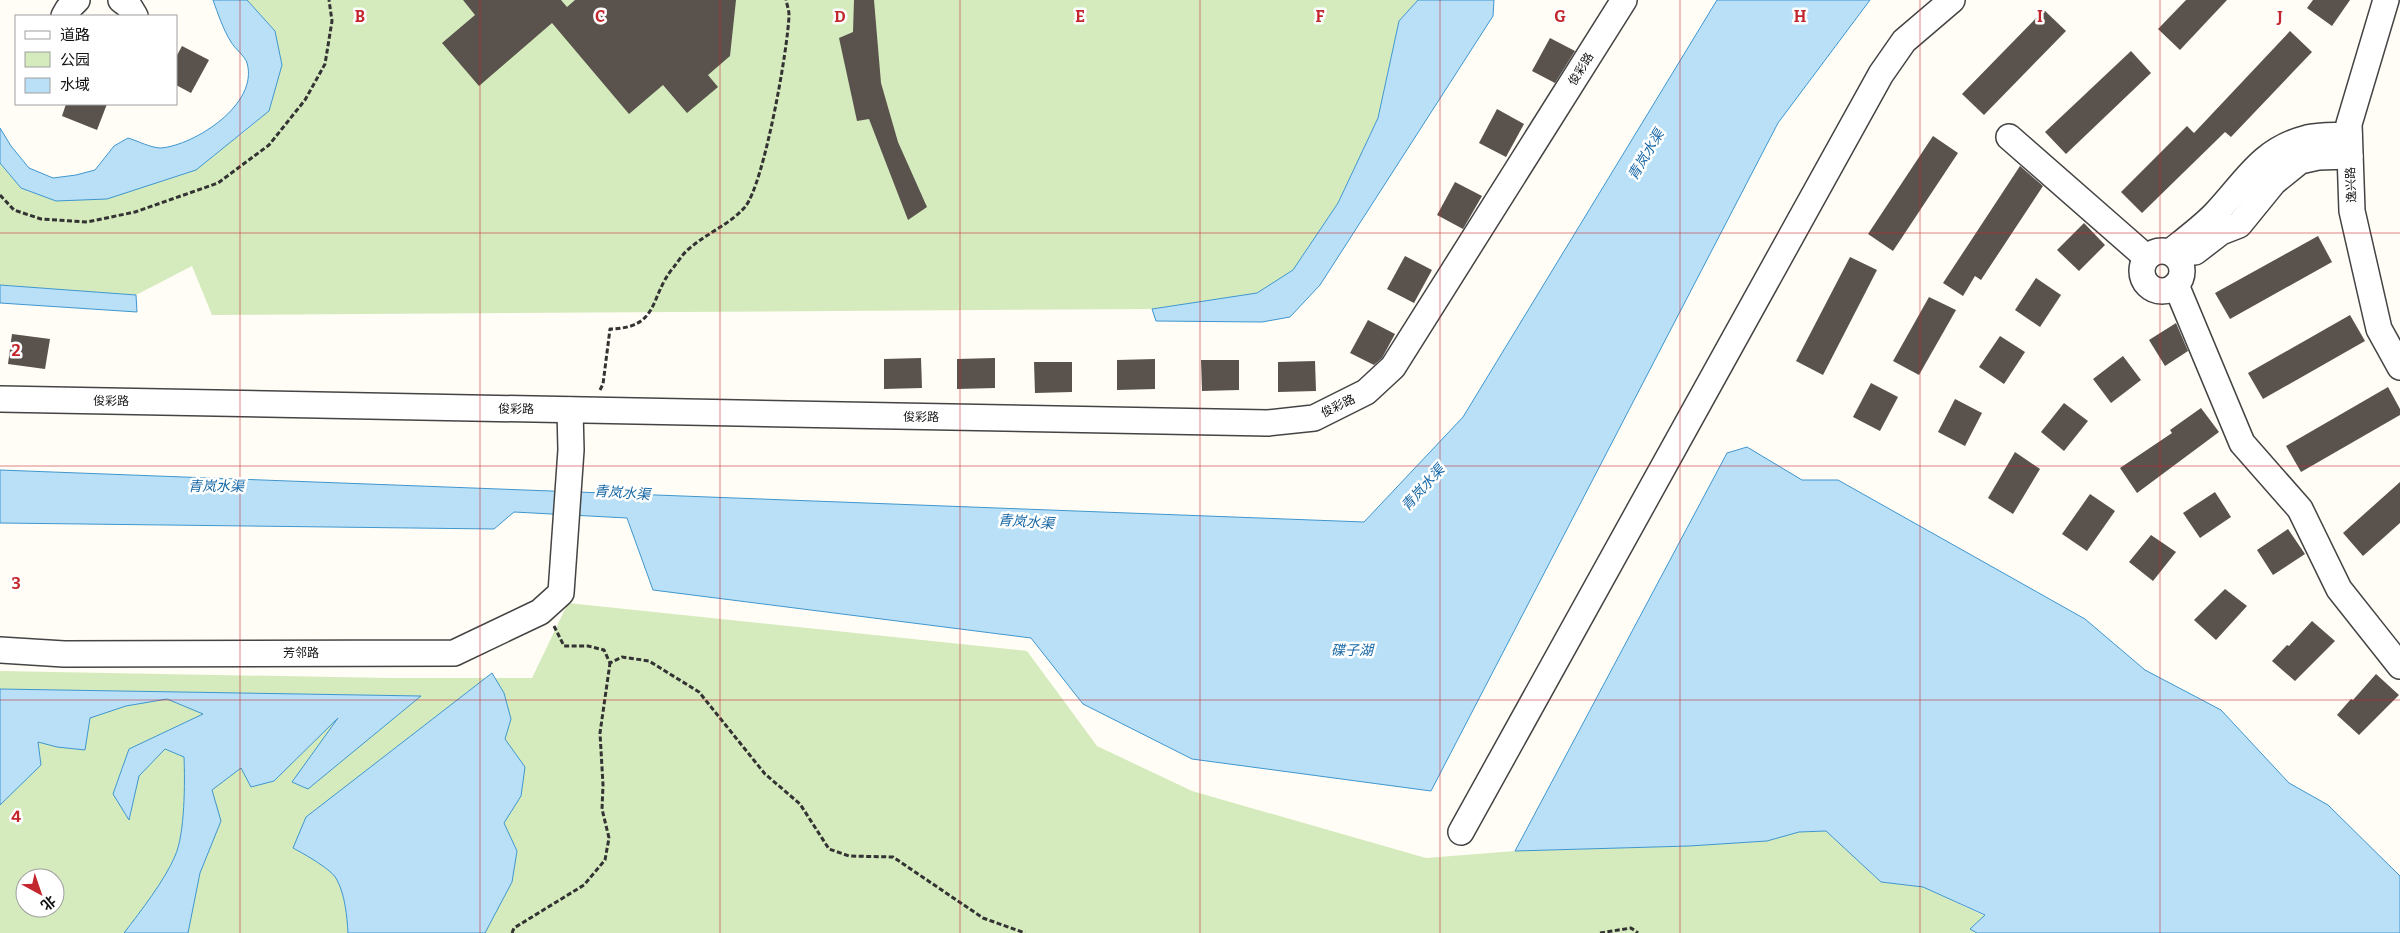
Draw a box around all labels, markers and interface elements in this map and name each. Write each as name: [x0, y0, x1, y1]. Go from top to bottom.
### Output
text: B: [355, 7, 365, 26]
text: C: [595, 7, 605, 26]
text: D: [834, 7, 846, 26]
text: E: [1075, 7, 1085, 26]
text: F: [1316, 7, 1325, 26]
text: G: [1554, 7, 1566, 26]
text: H: [1794, 7, 1807, 26]
text: I: [2037, 7, 2043, 26]
text: J: [2276, 7, 2283, 26]
legend: [15, 15, 178, 105]
text: 道路: [60, 26, 90, 44]
street label: 俊彩路: [1566, 50, 1596, 88]
text: 公园: [60, 51, 90, 69]
text: 水域: [60, 76, 90, 94]
water label: 青岚水渠: [1624, 125, 1669, 183]
street label: 逸兴路: [2343, 167, 2359, 203]
text: 2: [11, 341, 21, 360]
street label: 俊彩路: [1319, 392, 1357, 420]
street label: 俊彩路: [93, 394, 129, 408]
street label: 俊彩路: [498, 402, 534, 416]
street label: 俊彩路: [903, 410, 939, 424]
water label: 青岚水渠: [1398, 460, 1449, 514]
water label: 青岚水渠: [188, 478, 246, 495]
water label: 青岚水渠: [593, 483, 653, 504]
water label: 青岚水渠: [997, 512, 1057, 533]
text: 3: [11, 574, 21, 593]
water label: 碟子湖: [1331, 642, 1375, 659]
street label: 芳邻路: [283, 646, 319, 660]
text: 4: [11, 807, 21, 826]
north arrow: [15, 868, 65, 918]
text: 北: [37, 892, 59, 914]

